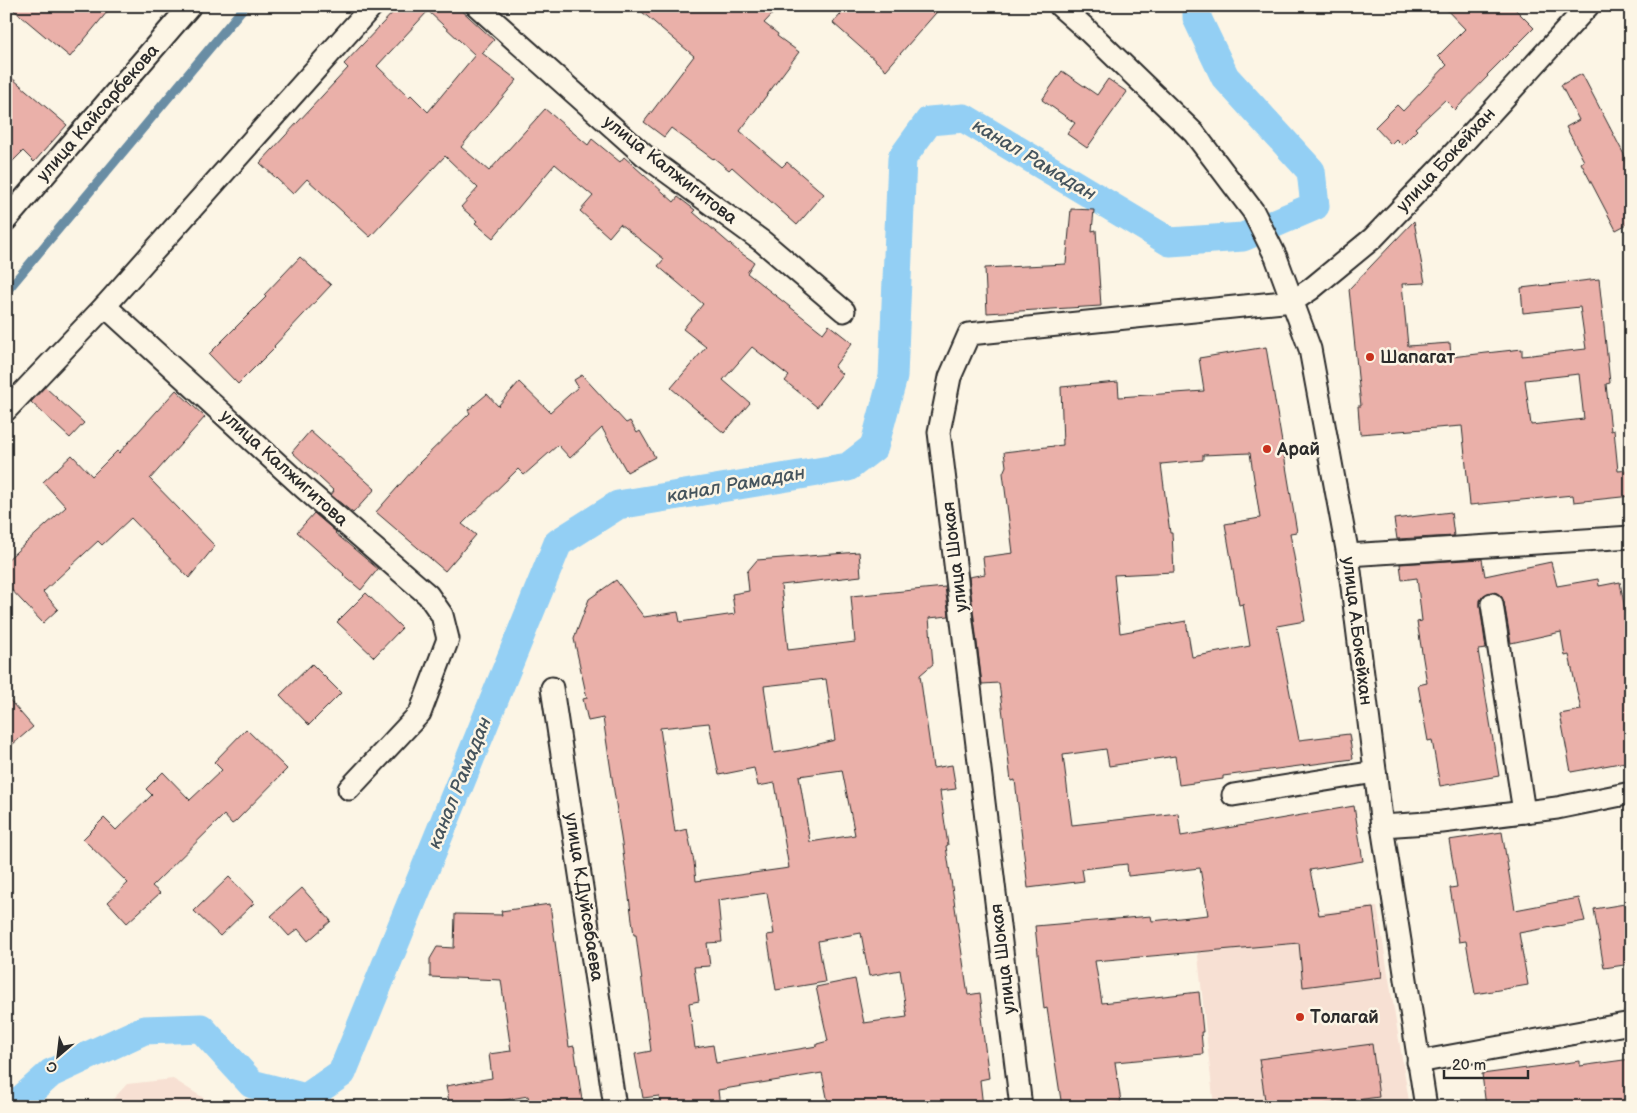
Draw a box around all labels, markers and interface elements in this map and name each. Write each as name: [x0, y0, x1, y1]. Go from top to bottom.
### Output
street label: улица Кайсарбекова: [33, 40, 164, 186]
street label: улица Бокейхан: [1392, 103, 1500, 217]
street label: улица Калжигитова: [599, 111, 741, 229]
water label: канал Рамадан: [968, 114, 1100, 206]
place label: Шапагат: [1380, 347, 1456, 368]
marker: Шапагат: [1364, 351, 1376, 363]
street label: улица Калжигитова: [216, 405, 352, 531]
place label: Арай: [1276, 439, 1320, 460]
marker: Арай: [1261, 443, 1273, 455]
water label: канал Рамадан: [665, 461, 807, 508]
street label: улица Шокая: [938, 500, 972, 614]
street label: улица А.Бокейхан: [1337, 555, 1377, 707]
water label: канал Рамадан: [423, 714, 497, 852]
street label: улица К.Дуйсебаева: [560, 811, 608, 983]
street label: улица Шокая: [986, 902, 1020, 1016]
place label: Толагай: [1310, 1007, 1379, 1028]
marker: Толагай: [1294, 1011, 1306, 1023]
north arrow: [32, 1030, 82, 1080]
scale bar: [1444, 1048, 1528, 1080]
text: 20 m: [1452, 1056, 1486, 1075]
text: С: [44, 1057, 60, 1077]

